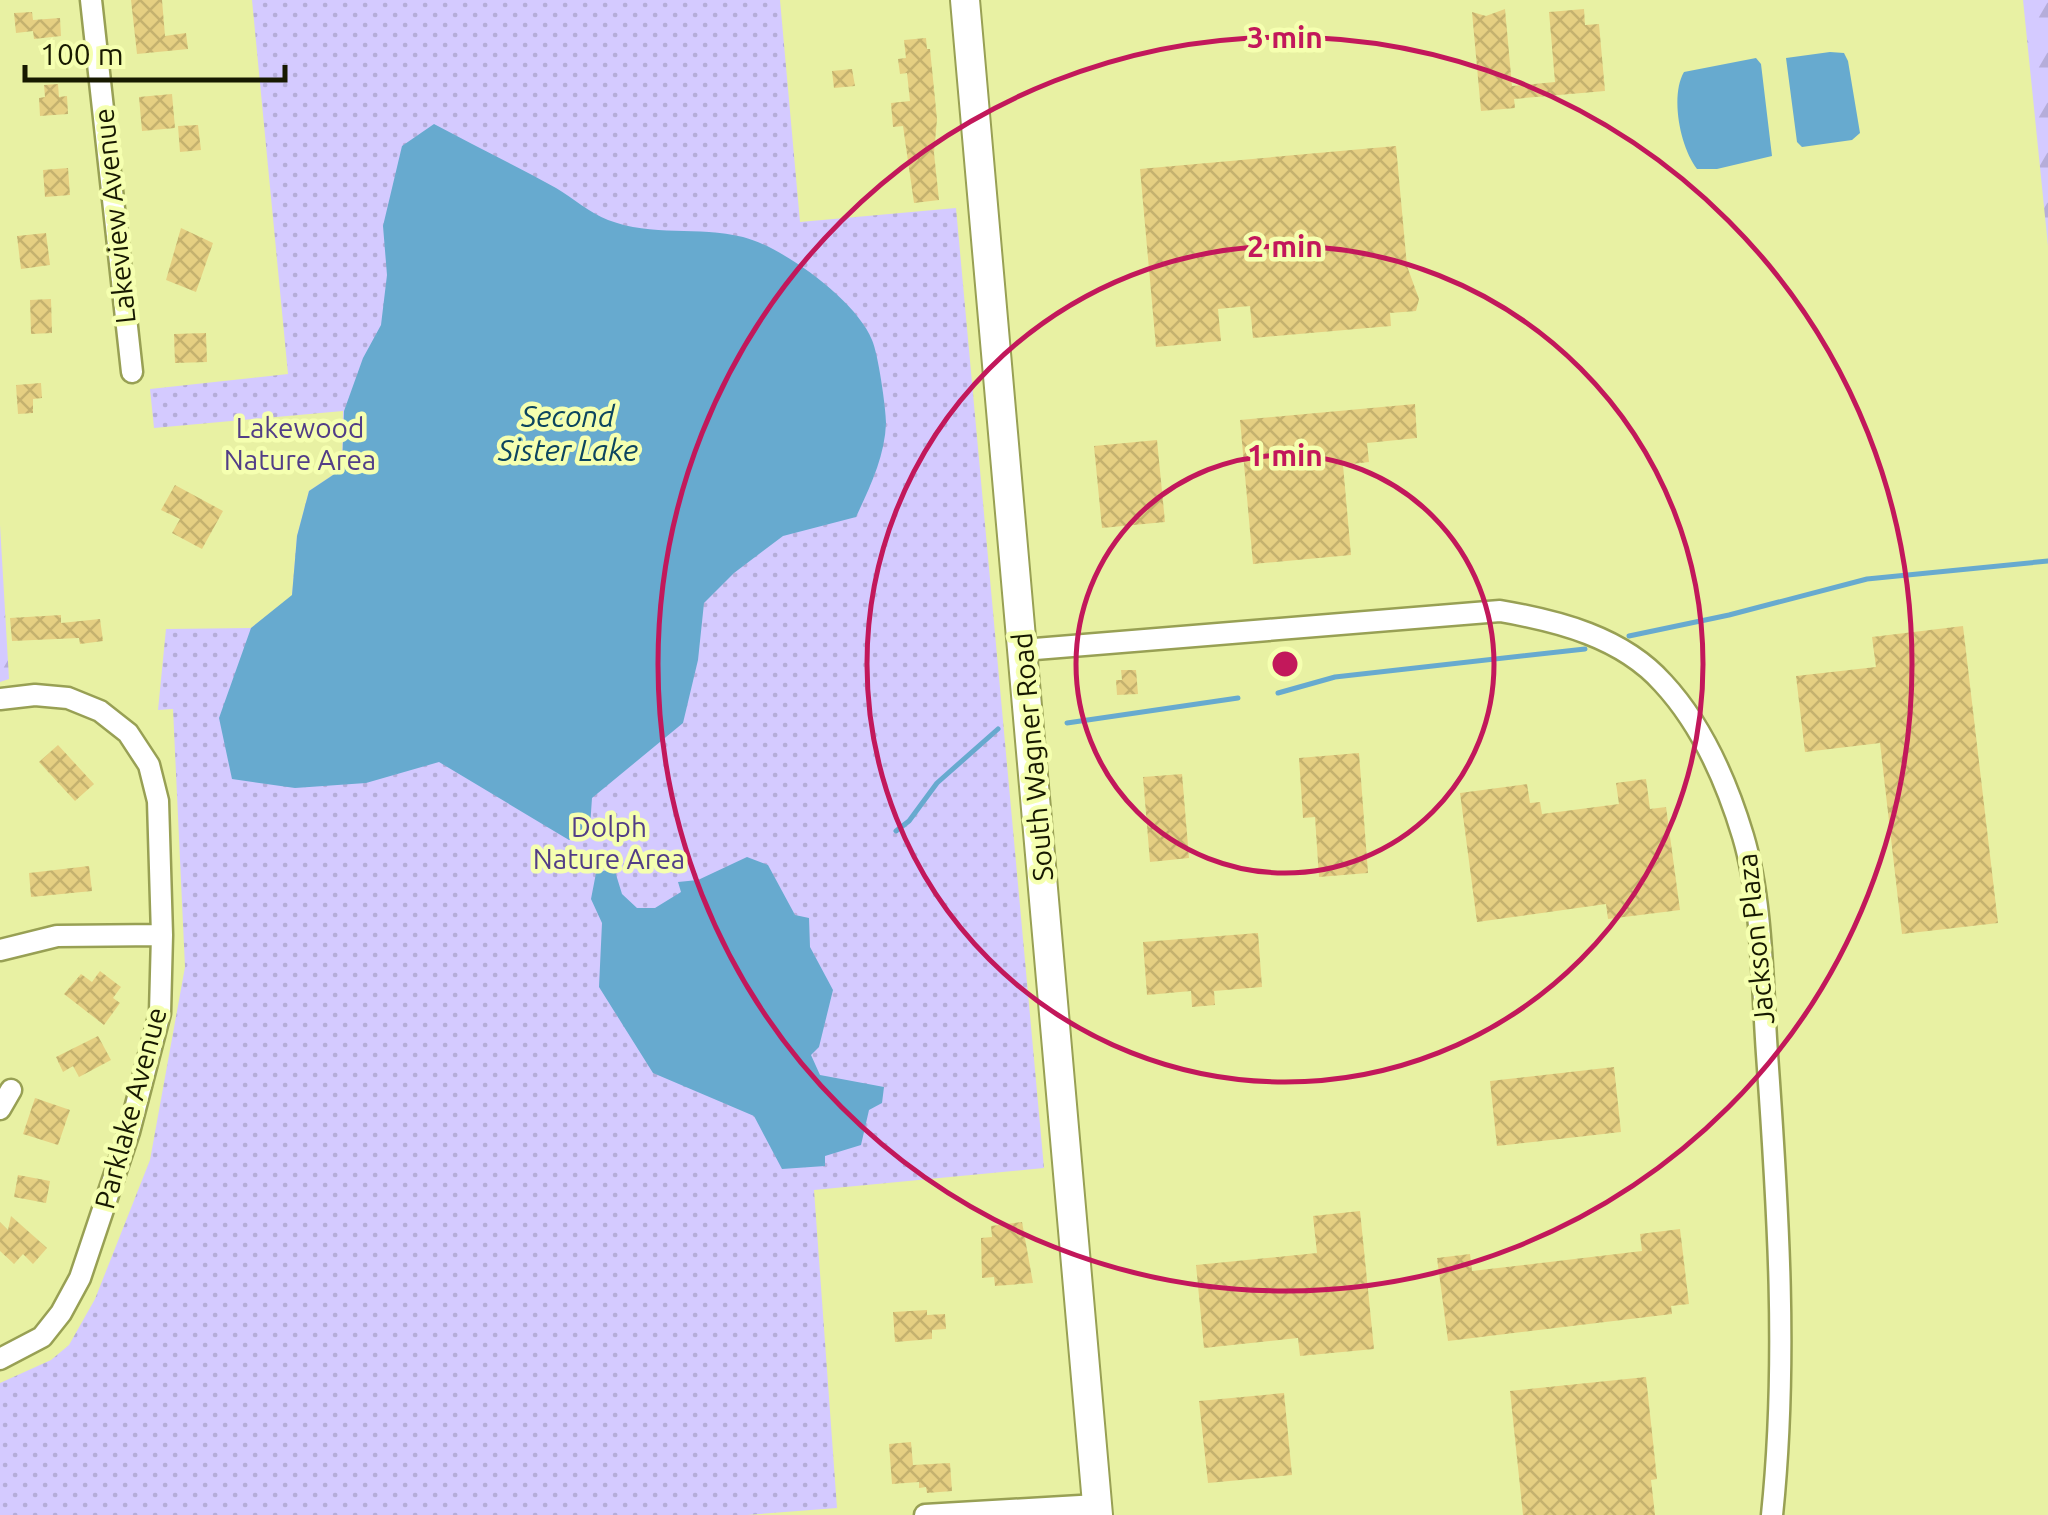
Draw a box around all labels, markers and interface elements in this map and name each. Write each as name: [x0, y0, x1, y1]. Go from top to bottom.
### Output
scale bar: [25, 20, 285, 82]
text: 3 min: [1247, 20, 1323, 54]
text: 100 m: [40, 37, 124, 71]
street label: Lakeview Avenue: [87, 107, 141, 325]
text: 2 min: [1247, 229, 1323, 263]
water label: Second Sister Lake: [497, 399, 638, 467]
park label: Lakewood Nature Area: [224, 412, 376, 475]
text: 1 min: [1247, 438, 1323, 472]
street label: South Wagner Road: [1006, 631, 1058, 883]
centre of rings: [1267, 646, 1303, 682]
park label: Dolph Nature Area: [533, 811, 685, 874]
street label: Jackson Plaza: [1731, 852, 1779, 1026]
street label: Parklake Avenue: [88, 1004, 172, 1212]

